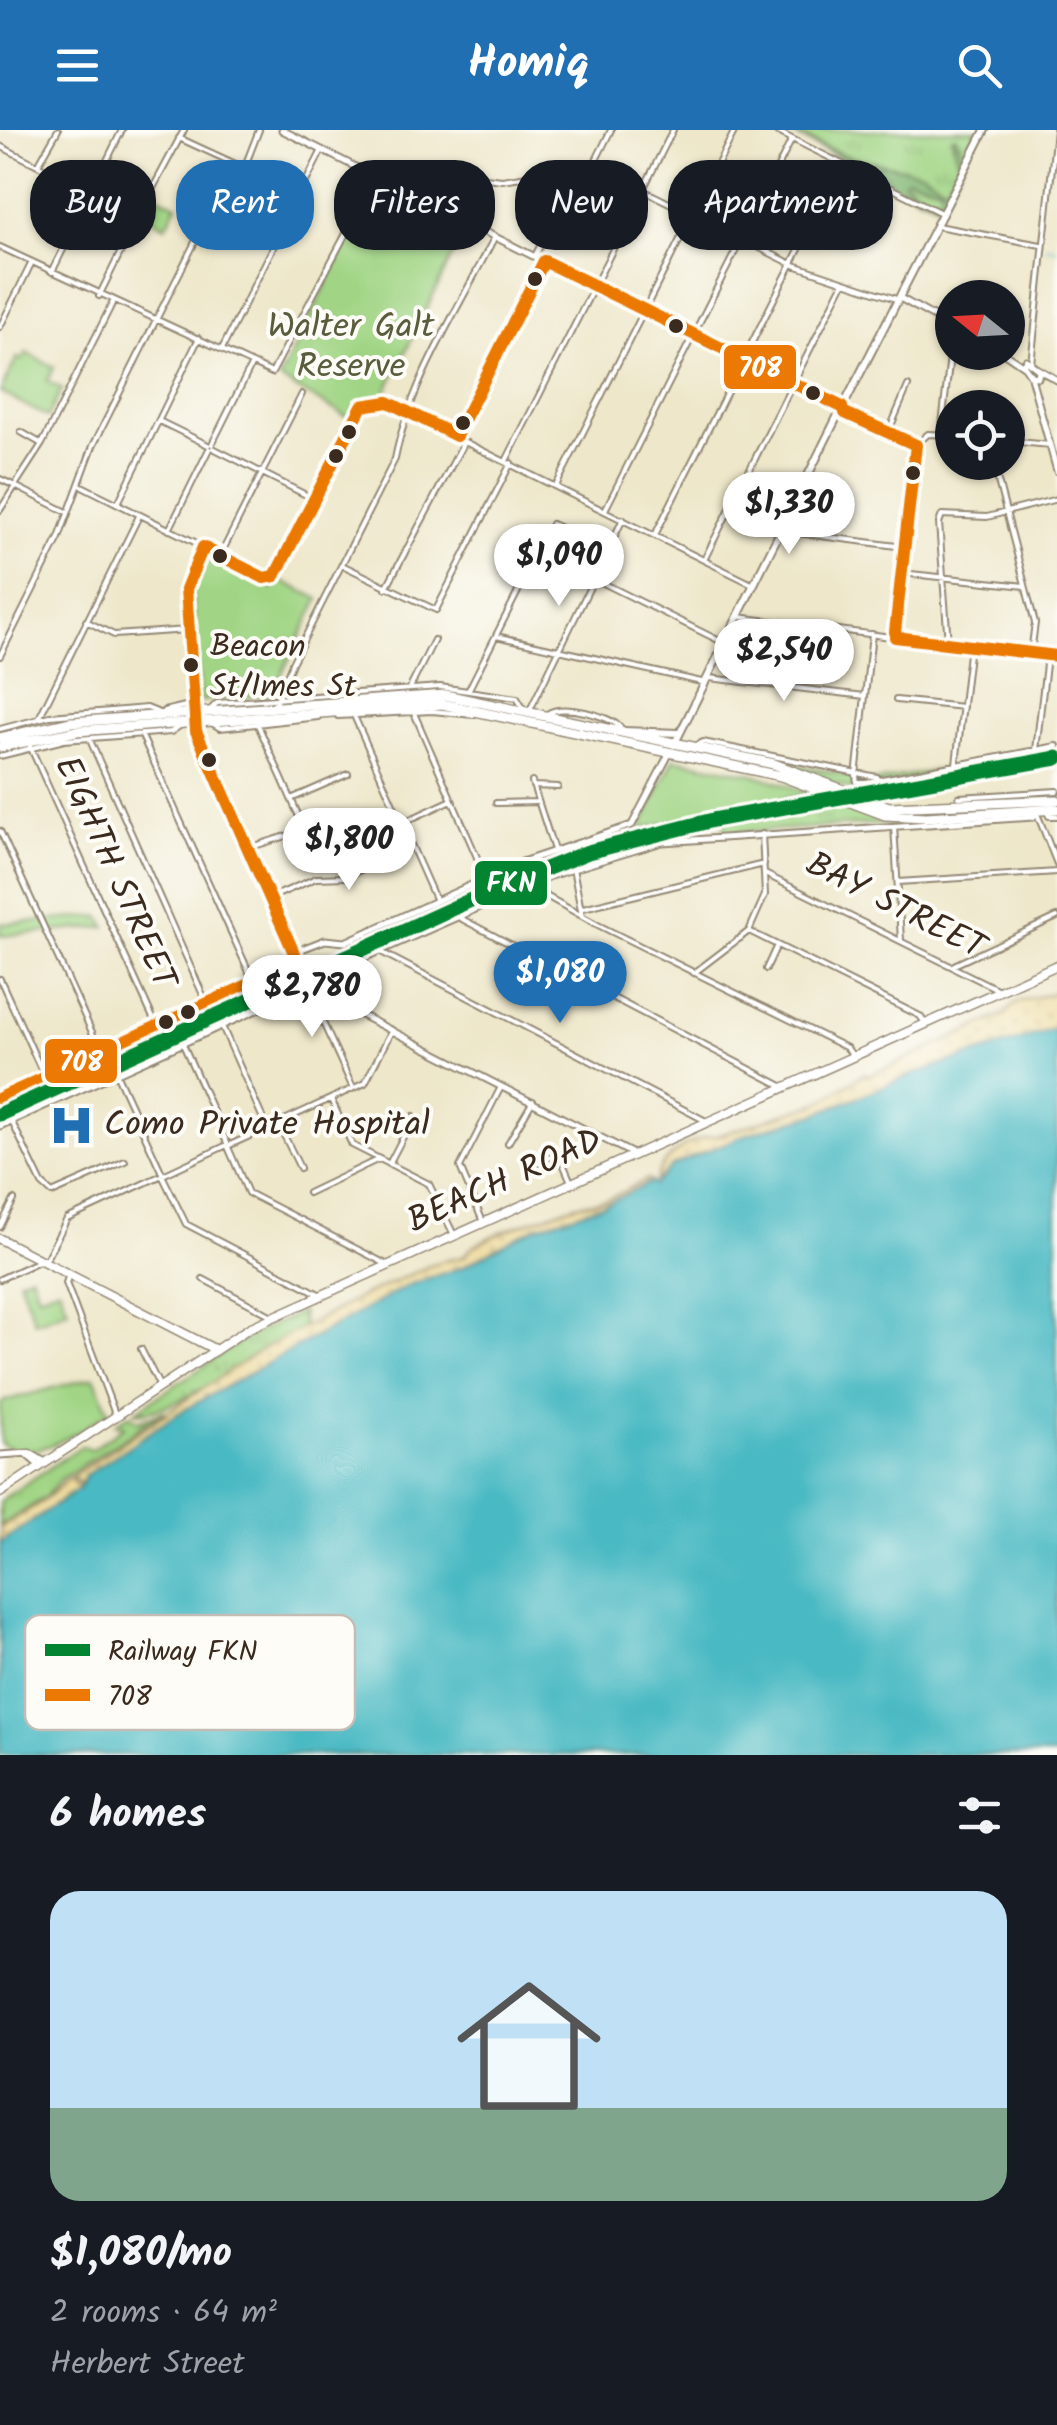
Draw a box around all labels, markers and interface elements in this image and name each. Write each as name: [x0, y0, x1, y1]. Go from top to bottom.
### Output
text: Homiq: [468, 29, 589, 101]
icon: menu: [50, 38, 105, 93]
icon: search: [952, 38, 1007, 93]
chip: Buy: [30, 160, 156, 250]
chip: Rent: [176, 160, 314, 250]
chip: Filters: [334, 160, 495, 250]
chip: New: [515, 160, 648, 250]
chip: Apartment: [668, 160, 893, 250]
unlabelled marker: [525, 269, 545, 289]
north arrow: [935, 280, 1025, 370]
map controls: [935, 280, 1025, 480]
park label: Walter Galt Reserve: [267, 300, 435, 396]
unlabelled marker: [666, 316, 686, 336]
line badge: 708: [722, 343, 798, 391]
text: 708: [738, 347, 783, 392]
unlabelled marker: [803, 383, 823, 403]
button: locate: [935, 390, 1025, 480]
unlabelled marker: [453, 413, 473, 433]
unlabelled marker: [339, 422, 359, 442]
unlabelled marker: [326, 446, 346, 466]
unlabelled marker: [903, 463, 923, 483]
pin: $1,330: [708, 472, 870, 557]
text: $1,330: [745, 479, 833, 530]
pin: $1,090: [478, 524, 640, 609]
text: $1,090: [516, 531, 602, 582]
unlabelled marker: [210, 546, 230, 566]
pin: $2,540: [703, 619, 865, 704]
place label: Beacon St/Imes St: [210, 622, 357, 713]
text: $2,540: [736, 626, 832, 677]
marker: Beacon St/Imes St: [181, 655, 201, 675]
street label: EIGHTH STREET: [38, 748, 192, 1001]
unlabelled marker: [199, 750, 219, 770]
pin: $1,800: [268, 808, 430, 893]
text: $1,800: [305, 815, 393, 866]
street label: BAY STREET: [795, 838, 998, 978]
line badge: FKN: [473, 859, 549, 907]
text: FKN: [486, 862, 536, 907]
pin: $1,080: [479, 941, 641, 1026]
text: $1,080: [516, 948, 604, 999]
pin: $2,780: [231, 955, 393, 1040]
text: $2,780: [264, 962, 360, 1013]
unlabelled marker: [178, 1002, 198, 1022]
unlabelled marker: [156, 1012, 176, 1032]
line badge: 708: [43, 1037, 119, 1085]
text: 708: [59, 1041, 104, 1086]
place label: Como Private Hospital: [104, 1098, 430, 1154]
hospital icon: Como Private Hospital: [47, 1102, 95, 1150]
street label: BEACH ROAD: [398, 1114, 612, 1250]
legend: [25, 1615, 355, 1730]
text: Railway FKN: [108, 1630, 258, 1675]
text: 708: [108, 1675, 152, 1720]
text: 6 homes: [50, 1782, 206, 1849]
icon: filters: [952, 1788, 1007, 1843]
icon: home: [439, 1956, 619, 2136]
text: $1,080/mo: [50, 2221, 232, 2288]
text: 2 rooms · 64 m²: [50, 2288, 277, 2339]
text: Herbert Street: [50, 2339, 245, 2390]

